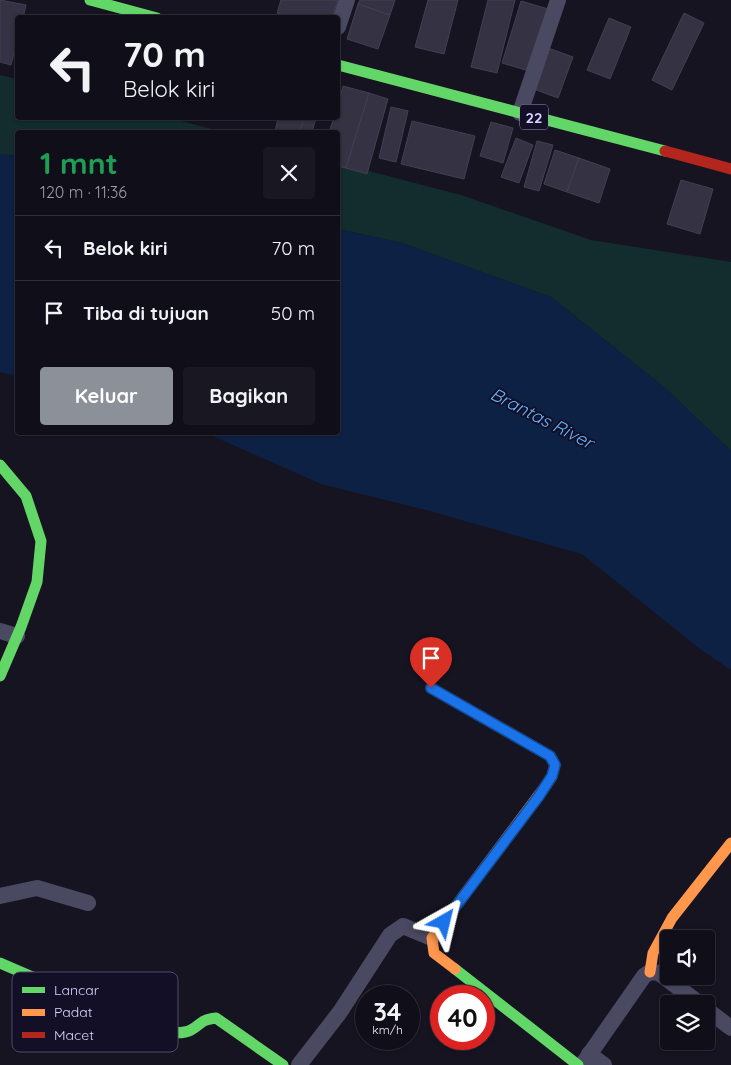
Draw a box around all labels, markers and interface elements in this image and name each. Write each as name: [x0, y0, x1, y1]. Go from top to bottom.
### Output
text: 70 m: [123, 32, 206, 76]
icon: left: [40, 35, 105, 100]
text: Belok kiri: [123, 75, 215, 103]
road number: 22: [520, 104, 548, 130]
text: 1 mnt: [40, 144, 118, 182]
button: close: [263, 147, 315, 199]
text: 120 m · 11:36: [40, 182, 127, 202]
icon: left: [40, 234, 68, 262]
text: Belok kiri: [83, 236, 168, 260]
text: 70 m: [271, 236, 315, 260]
icon: arrive: [40, 299, 68, 327]
text: Tiba di tujuan: [83, 301, 209, 325]
text: 50 m: [271, 301, 315, 325]
button: Keluar: [40, 367, 173, 425]
button: Bagikan: [183, 367, 315, 425]
water label: Brantas River: [487, 382, 599, 455]
pin: [410, 637, 452, 688]
icon: arrive: [417, 644, 445, 672]
position arrow: [417, 895, 469, 947]
map controls: [660, 930, 715, 1050]
button: sound: [660, 930, 715, 985]
legend: [12, 972, 178, 1052]
text: Lancar: [54, 981, 100, 999]
speed limit sign: 40: [430, 985, 495, 1050]
button: layers: [660, 995, 715, 1050]
text: 34: [373, 996, 402, 1027]
text: Padat: [54, 1003, 93, 1021]
text: km/h: [372, 1022, 403, 1037]
text: Macet: [54, 1026, 94, 1044]

